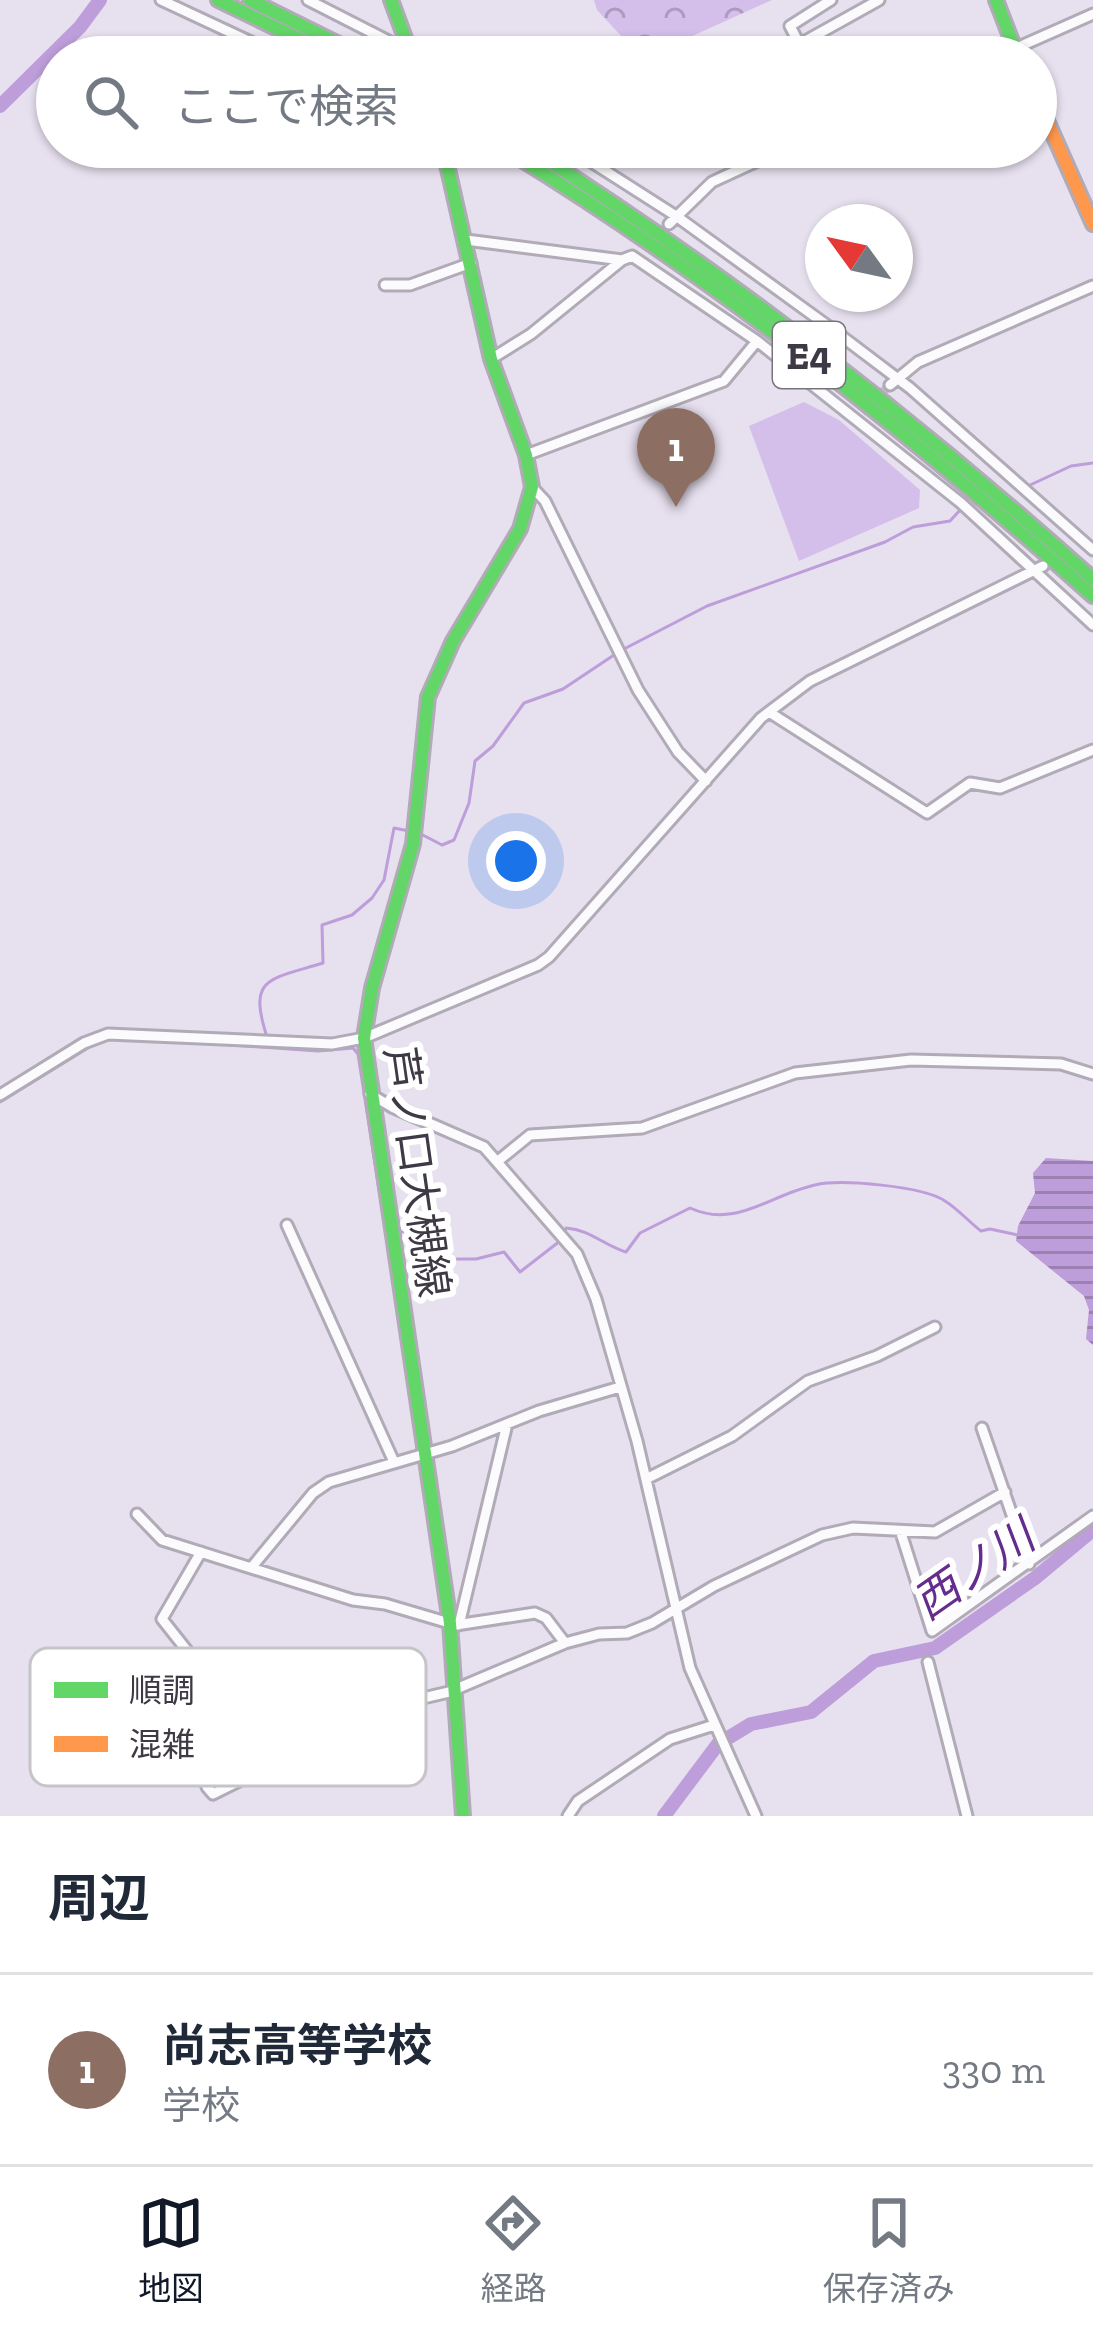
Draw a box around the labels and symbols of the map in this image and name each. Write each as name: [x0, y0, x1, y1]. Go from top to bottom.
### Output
north arrow: [805, 204, 913, 312]
road number: E4: [773, 322, 845, 388]
pin: 1: [637, 408, 715, 507]
your location: [486, 831, 546, 891]
street label: 芦ノ口大槻線: [374, 1044, 460, 1300]
water label: 西ノ川: [903, 1507, 1048, 1631]
legend: [30, 1648, 426, 1786]
text: 順調: [129, 1671, 195, 1710]
text: 混雑: [129, 1725, 195, 1764]

